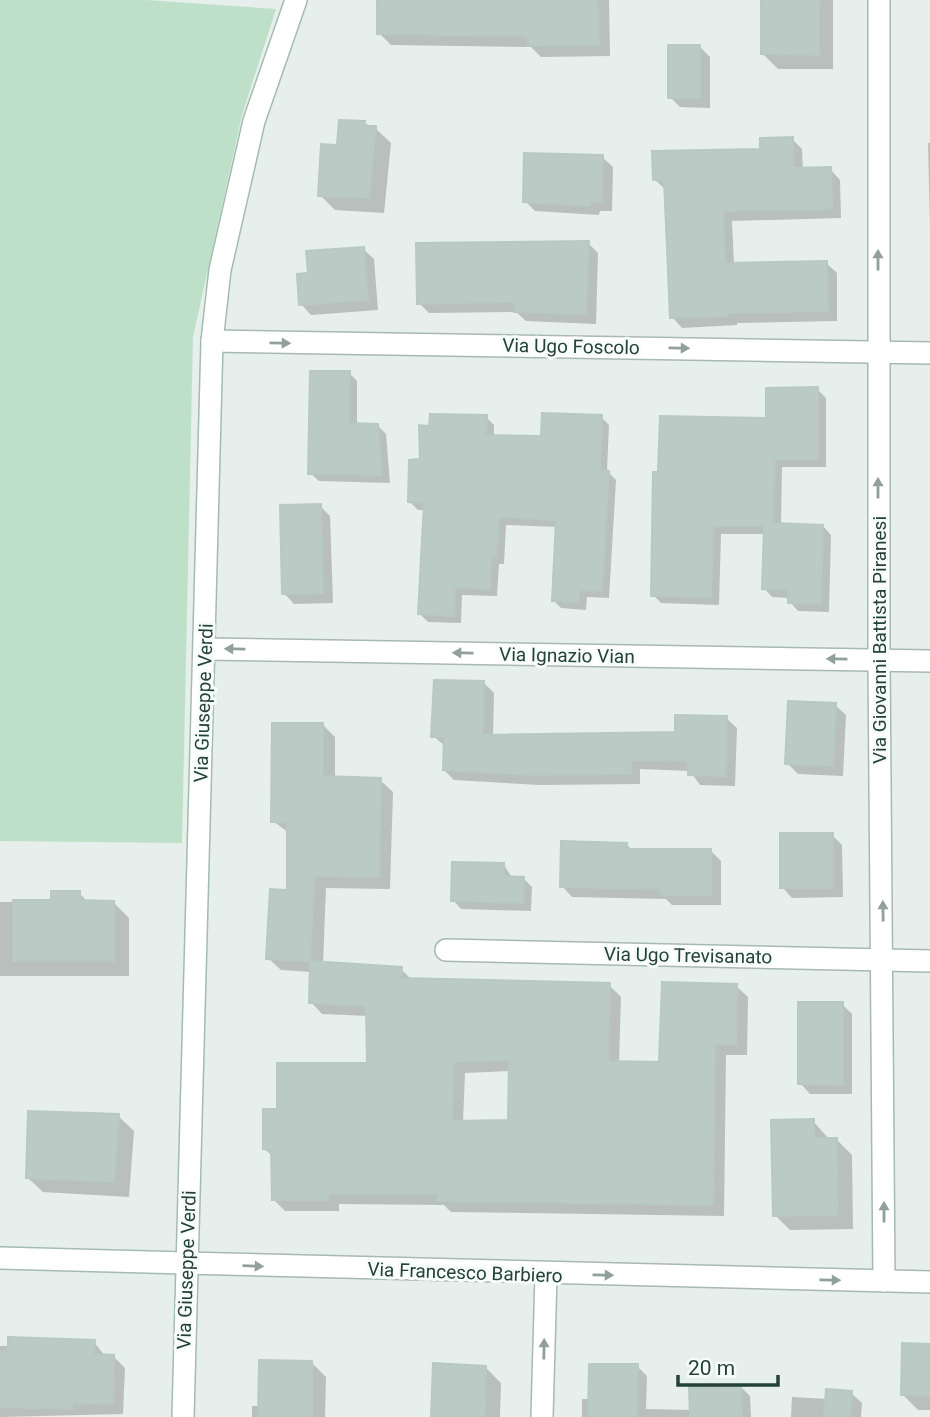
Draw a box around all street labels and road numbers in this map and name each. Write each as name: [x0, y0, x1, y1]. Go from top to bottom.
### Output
street label: Via Ugo Foscolo: [502, 334, 640, 359]
street label: Via Giovanni Battista Piranesi: [868, 516, 891, 764]
street label: Via Giuseppe Verdi: [189, 623, 218, 783]
street label: Via Ignazio Vian: [499, 643, 635, 668]
street label: Via Ugo Trevisanato: [604, 943, 772, 968]
street label: Via Giuseppe Verdi: [172, 1190, 201, 1350]
street label: Via Francesco Barbiero: [367, 1258, 563, 1287]

